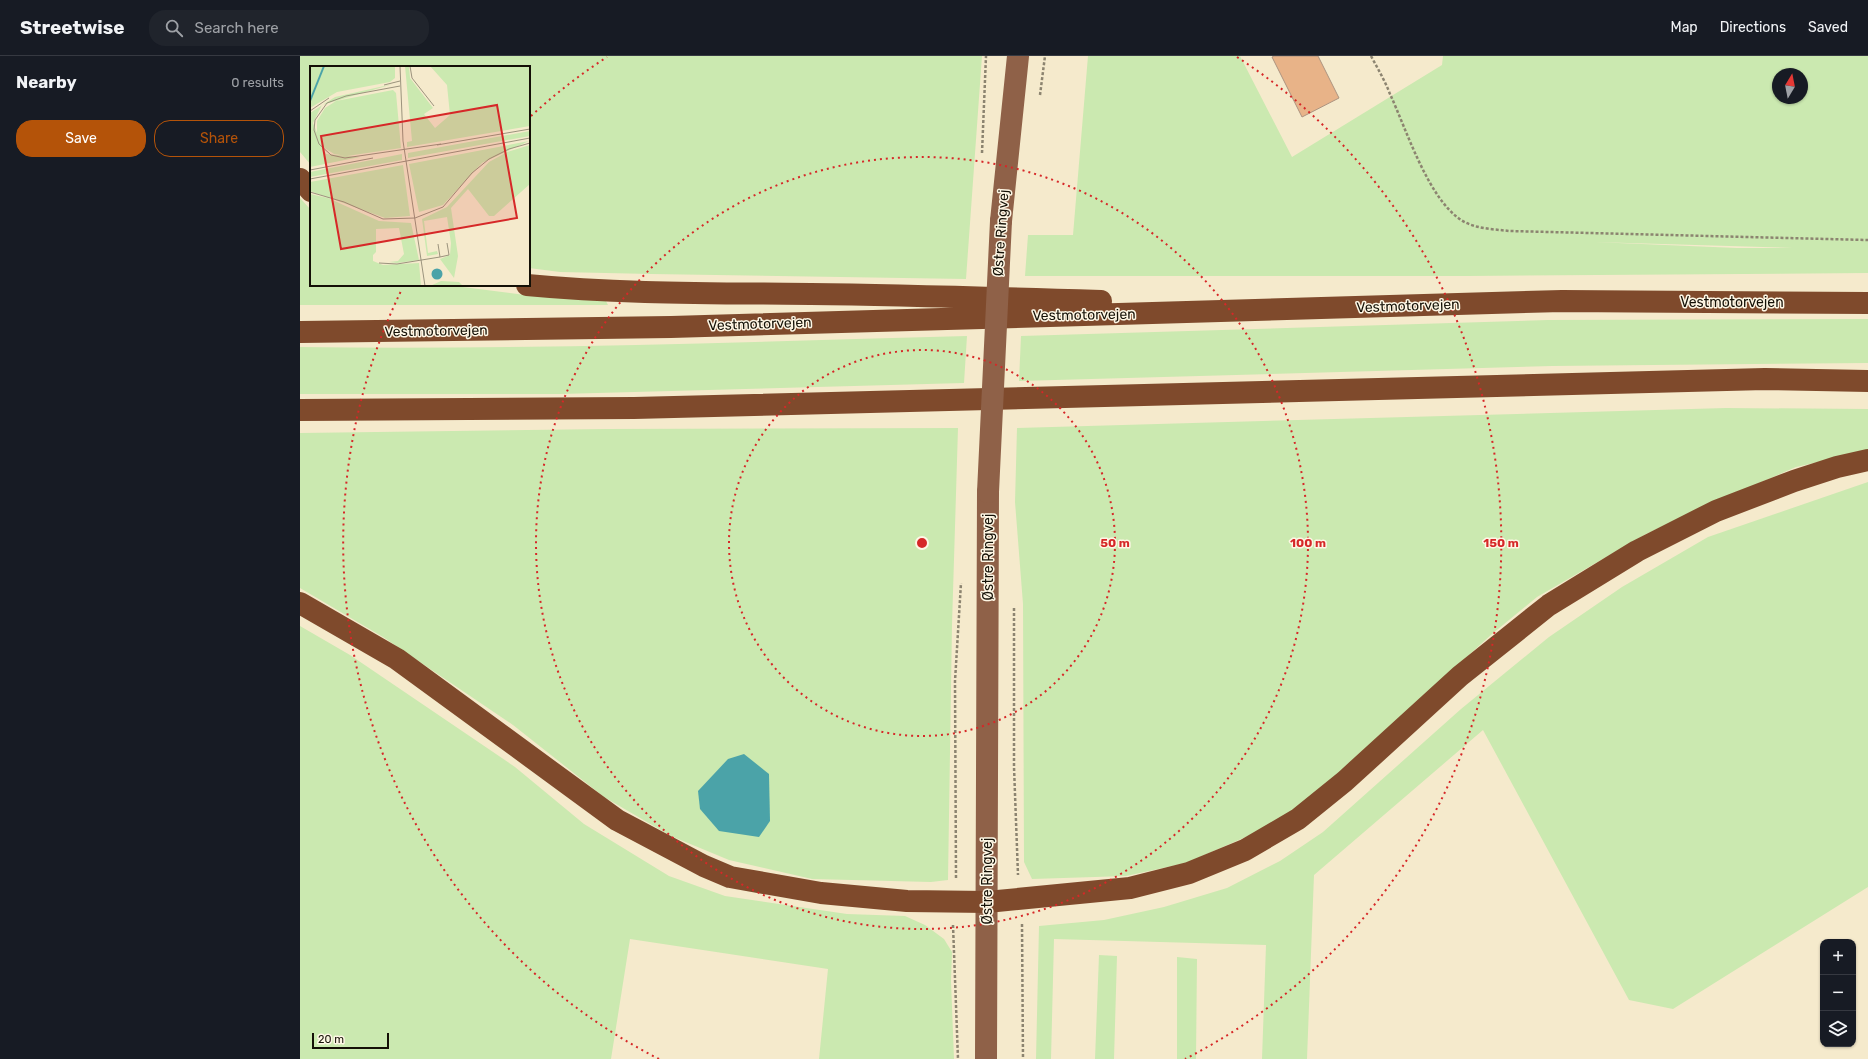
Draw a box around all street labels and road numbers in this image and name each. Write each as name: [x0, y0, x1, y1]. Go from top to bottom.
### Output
street label: Østre Ringvej: [989, 189, 1013, 277]
street label: Vestmotorvejen: [1680, 294, 1784, 311]
street label: Vestmotorvejen: [1356, 296, 1460, 316]
street label: Vestmotorvejen: [1032, 306, 1136, 324]
street label: Vestmotorvejen: [708, 314, 812, 334]
street label: Vestmotorvejen: [384, 322, 488, 340]
street label: Østre Ringvej: [980, 514, 997, 600]
street label: Østre Ringvej: [979, 838, 996, 924]

